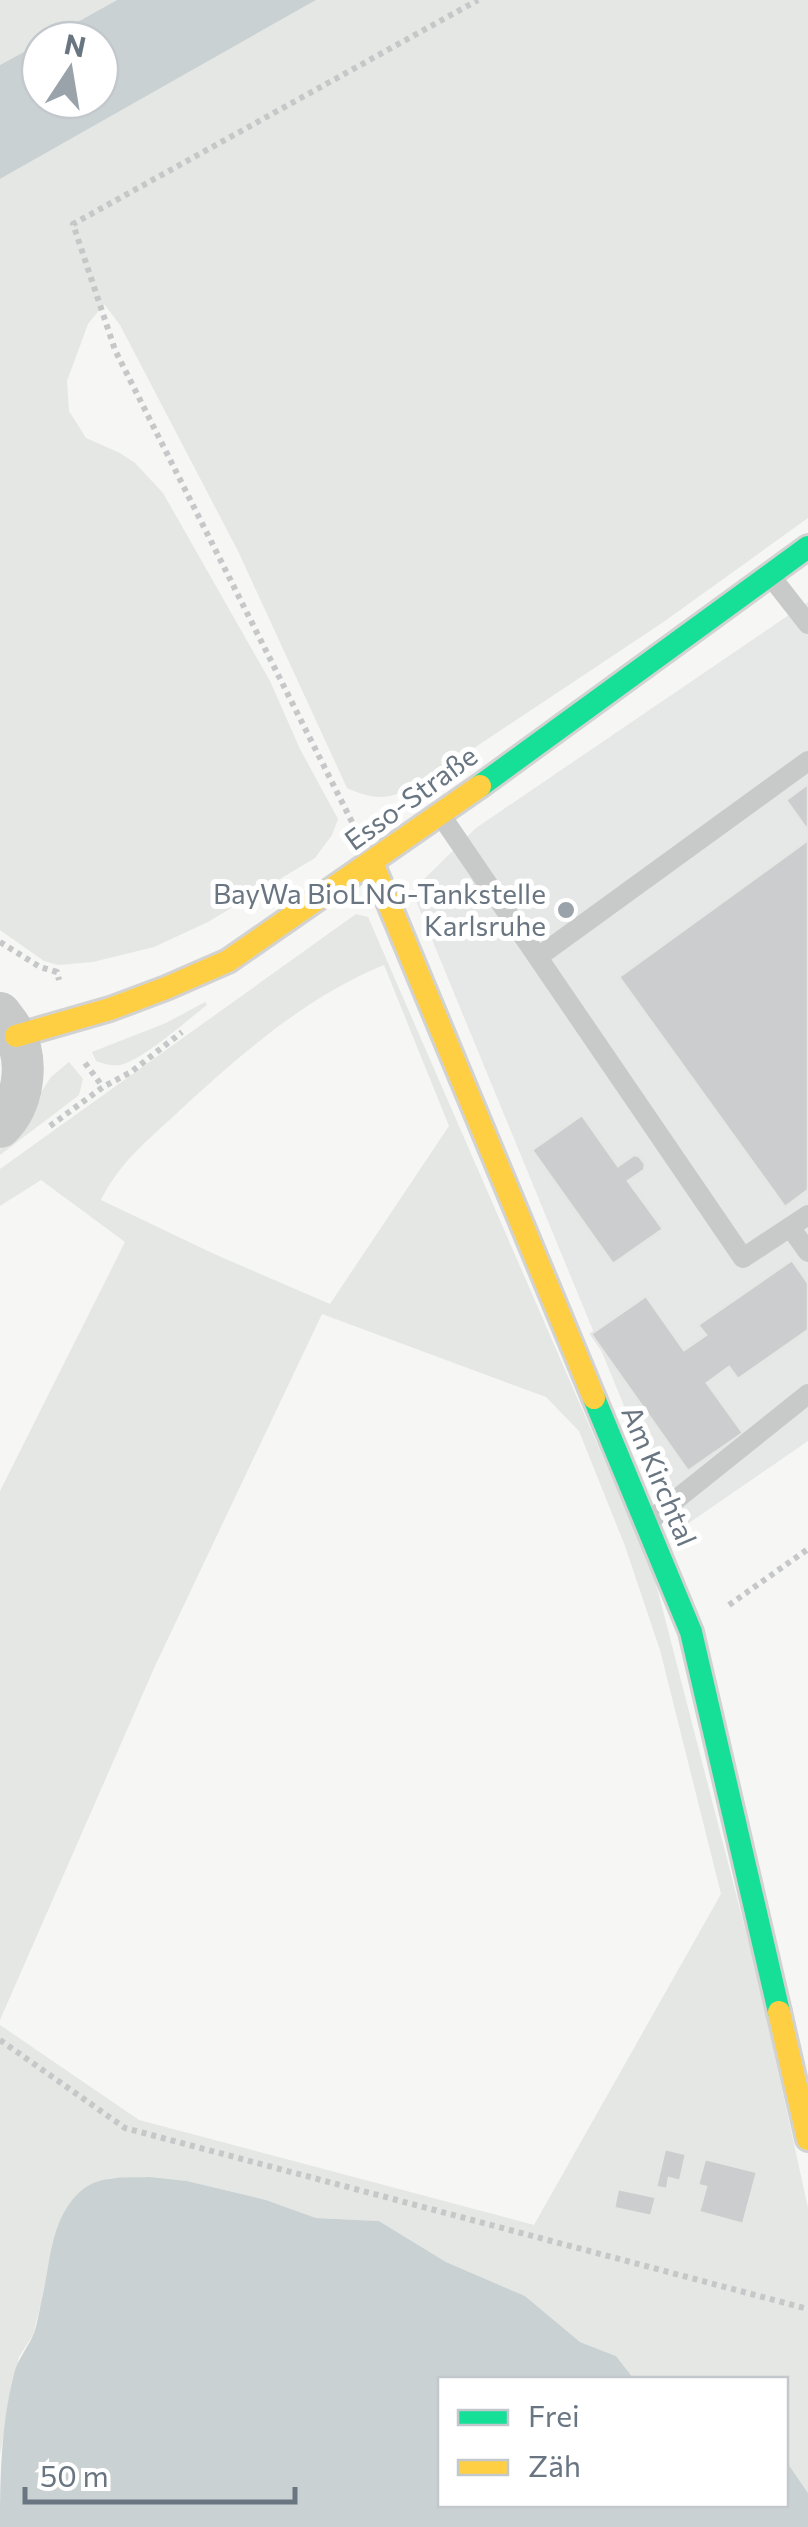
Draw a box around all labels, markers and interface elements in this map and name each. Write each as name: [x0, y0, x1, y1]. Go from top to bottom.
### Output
north arrow: [20, 20, 120, 120]
text: N: [62, 26, 89, 63]
street label: Esso-Straße: [338, 738, 483, 857]
place label: BayWa BioLNG-Tankstelle Karlsruhe: [213, 876, 546, 942]
marker: BayWa BioLNG-Tankstelle Karlsruhe: [555, 899, 577, 921]
street label: Am Kirchtal: [615, 1400, 705, 1551]
legend: [438, 2377, 788, 2507]
text: Frei: [528, 2396, 580, 2433]
scale bar: [25, 2442, 295, 2504]
text: Zäh: [528, 2446, 581, 2483]
text: 50 m: [40, 2456, 109, 2493]

